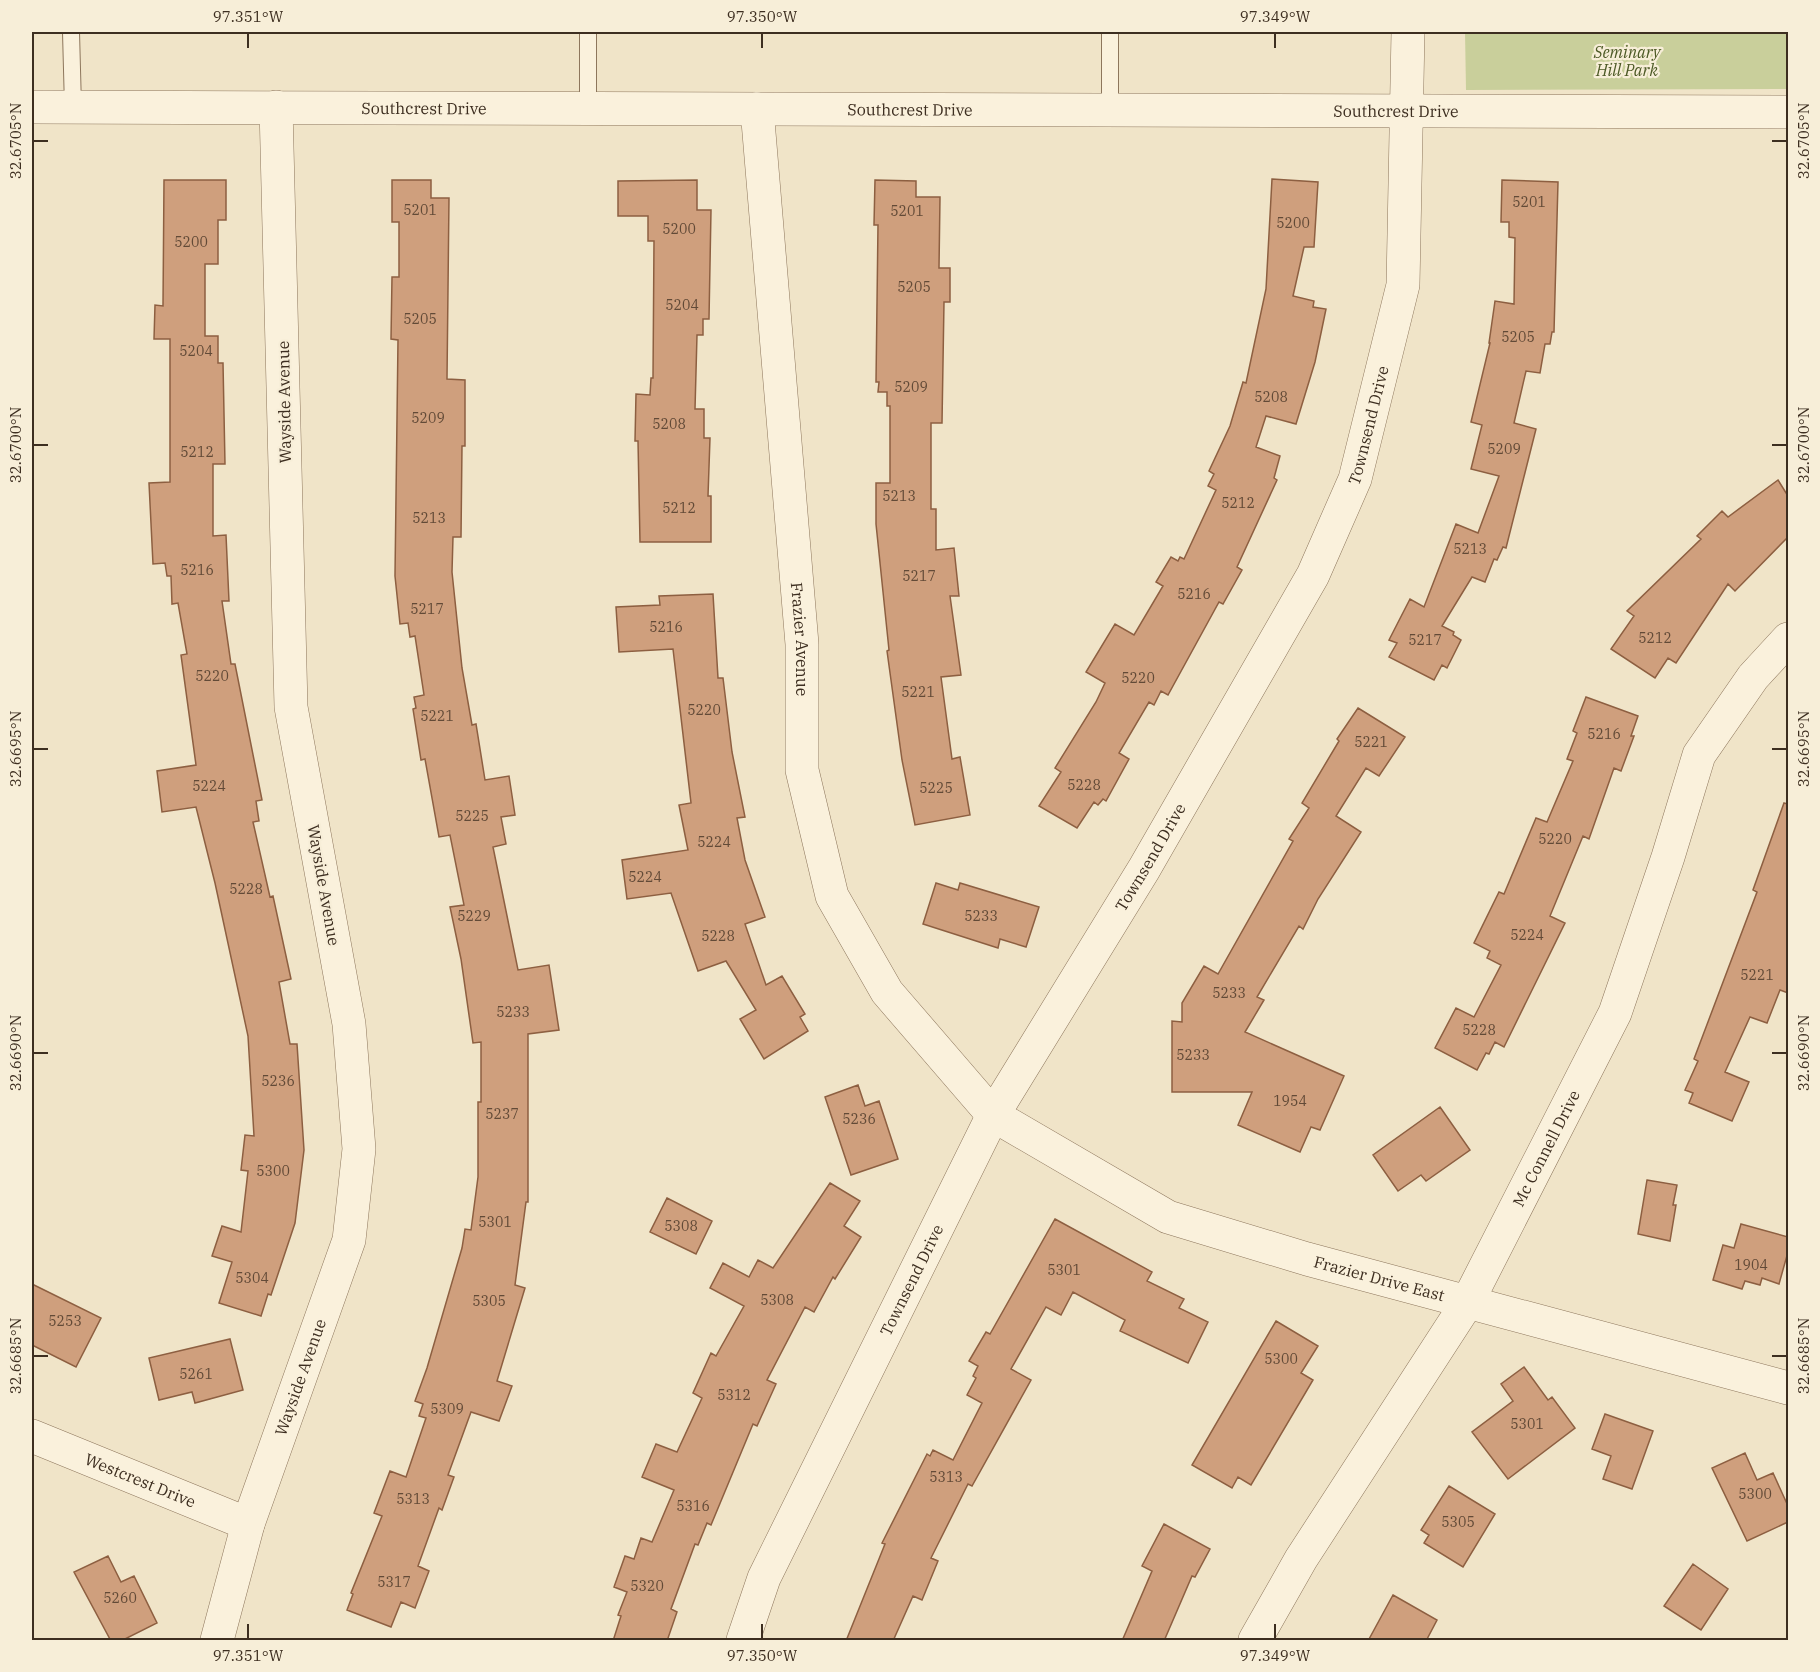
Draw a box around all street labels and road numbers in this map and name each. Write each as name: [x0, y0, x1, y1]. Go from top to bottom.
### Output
street label: Southcrest Drive: [361, 98, 487, 118]
street label: Southcrest Drive: [847, 99, 973, 120]
street label: Southcrest Drive: [1333, 101, 1459, 121]
street label: Wayside Avenue: [273, 341, 295, 463]
street label: Townsend Drive: [1344, 364, 1393, 488]
street label: Frazier Avenue: [787, 581, 812, 696]
street label: Townsend Drive: [1111, 800, 1190, 915]
street label: Wayside Avenue: [304, 823, 344, 947]
street label: Mc Connell Drive: [1508, 1087, 1584, 1210]
street label: Townsend Drive: [875, 1221, 947, 1339]
street label: Frazier Drive East: [1312, 1251, 1447, 1306]
street label: Wayside Avenue: [270, 1316, 330, 1438]
street label: Westcrest Drive: [82, 1449, 199, 1512]

